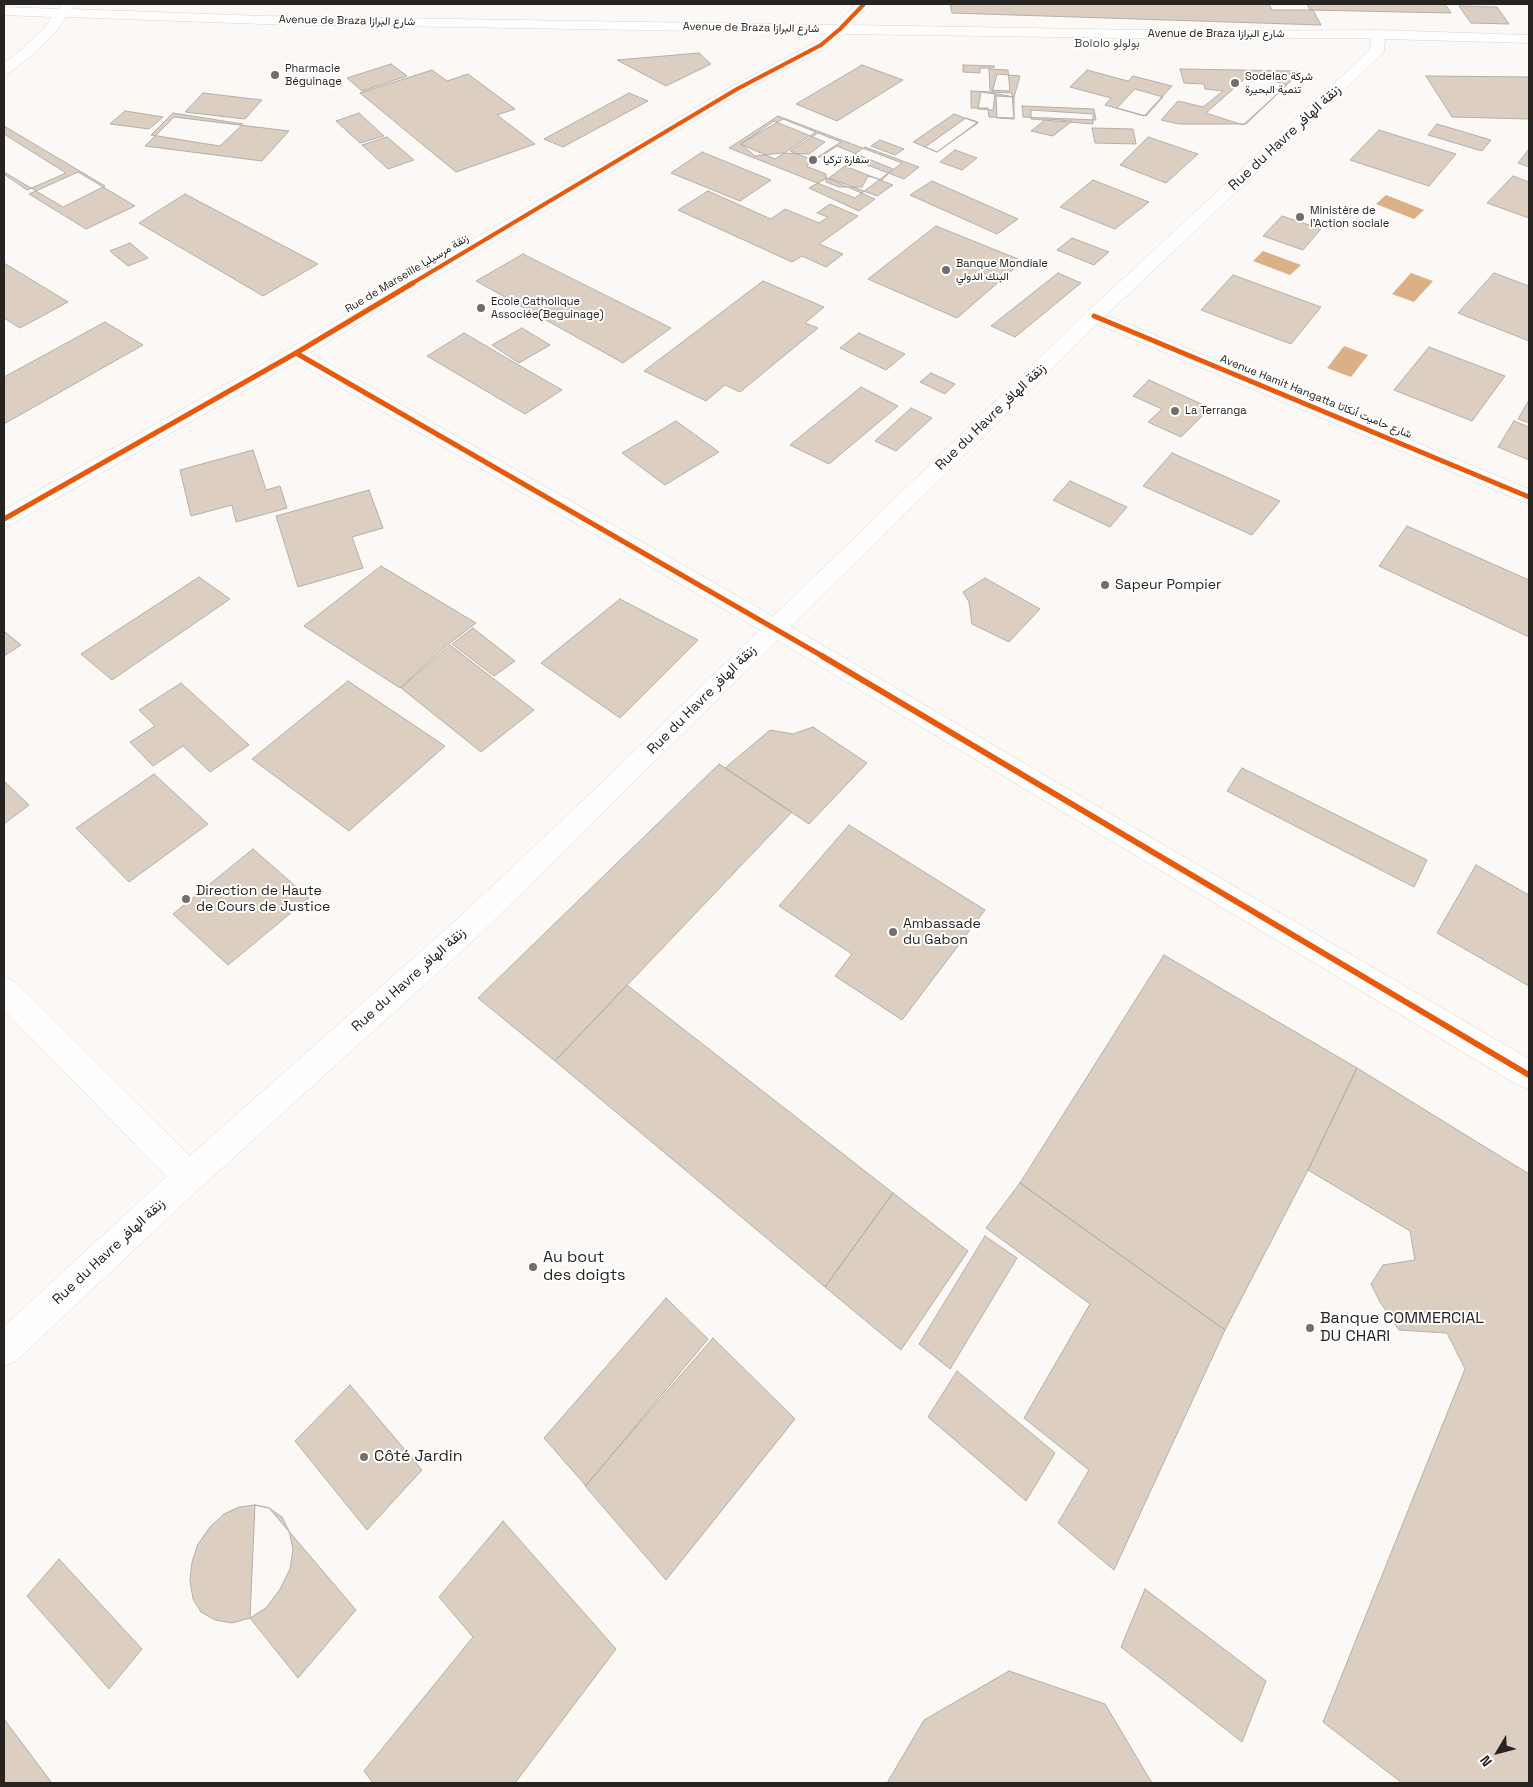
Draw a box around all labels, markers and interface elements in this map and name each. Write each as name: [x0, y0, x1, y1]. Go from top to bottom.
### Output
street label: Avenue de Braza شارع البرازا: [279, 13, 415, 29]
street label: Avenue de Braza شارع البرازا: [683, 20, 819, 36]
street label: Avenue de Braza شارع البرازا: [1148, 27, 1284, 41]
district label: Bololo بولولو: [1074, 37, 1140, 51]
place label: Pharmacie Béguinage: [285, 62, 342, 88]
marker: Pharmacie Béguinage: [269, 69, 281, 81]
place label: Sodelac شركة تنمية البحيرة: [1245, 70, 1313, 96]
marker: Sodelac شركة تنمية البحيرة: [1229, 77, 1241, 89]
street label: Rue du Havre زنقة الهافر: [1225, 82, 1345, 194]
place label: سفارة تركيا: [823, 153, 869, 167]
marker: سفارة تركيا: [807, 154, 819, 166]
place label: Ministère de l'Action sociale: [1310, 204, 1389, 230]
marker: Ministère de l'Action sociale: [1294, 211, 1306, 223]
street label: Rue de Marseille زنقة مرسيليا: [343, 232, 471, 316]
place label: Banque Mondiale البنك الدولي: [956, 257, 1048, 283]
marker: Banque Mondiale البنك الدولي: [940, 264, 952, 276]
place label: Ecole Catholique Associée(Beguinage): [491, 295, 604, 321]
marker: Ecole Catholique Associée(Beguinage): [475, 302, 487, 314]
street label: Avenue Hamit Hangatta شارع حاميت أنكاتا: [1218, 352, 1414, 442]
street label: Rue du Havre زنقة الهافر: [932, 360, 1050, 474]
place label: La Terranga: [1185, 404, 1247, 418]
marker: La Terranga: [1169, 405, 1181, 417]
place label: Sapeur Pompier: [1115, 577, 1221, 593]
marker: Sapeur Pompier: [1099, 579, 1111, 591]
street label: Rue du Havre زنقة الهافر: [644, 642, 760, 758]
place label: Direction de Haute de Cours de Justice: [196, 883, 330, 916]
marker: Direction de Haute de Cours de Justice: [180, 893, 192, 905]
place label: Ambassade du Gabon: [903, 916, 981, 949]
street label: Rue du Havre زنقة الهافر: [349, 925, 469, 1035]
marker: Ambassade du Gabon: [887, 926, 899, 938]
street label: Rue du Havre زنقة الهافر: [49, 1196, 169, 1308]
place label: Au bout des doigts: [543, 1248, 625, 1286]
marker: Au bout des doigts: [527, 1261, 539, 1273]
place label: Banque COMMERCIAL DU CHARI: [1320, 1309, 1484, 1347]
marker: Banque COMMERCIAL DU CHARI: [1304, 1322, 1316, 1334]
place label: Côté Jardin: [374, 1447, 463, 1467]
marker: Côté Jardin: [358, 1451, 370, 1463]
north arrow: [1473, 1727, 1523, 1777]
text: N: [1476, 1752, 1496, 1770]

